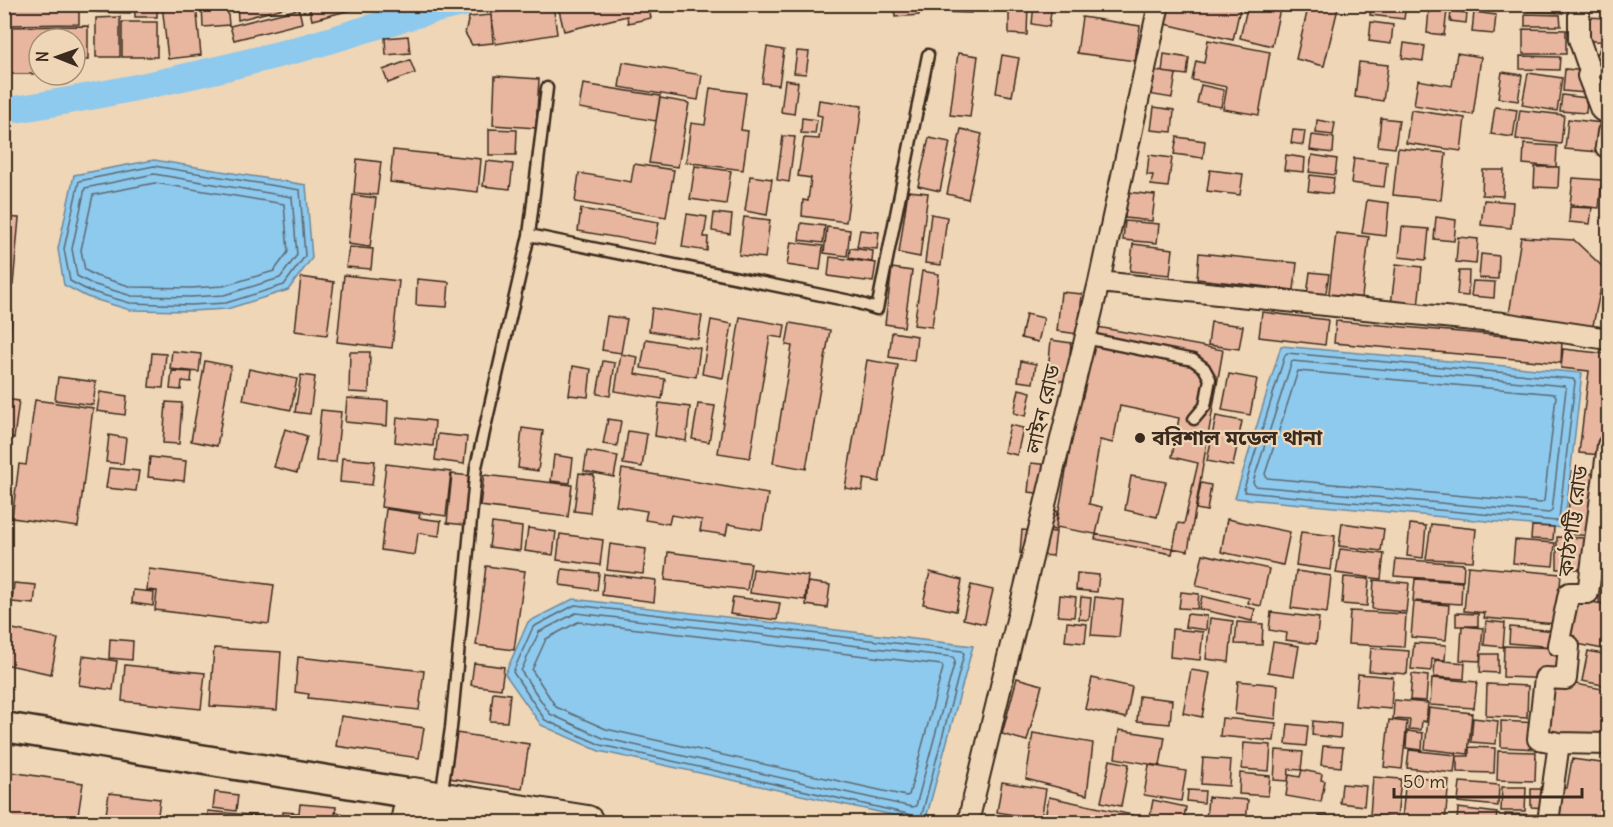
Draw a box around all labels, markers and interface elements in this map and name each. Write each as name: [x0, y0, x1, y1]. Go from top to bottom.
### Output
north arrow: [27, 27, 87, 87]
text: N: [32, 51, 52, 62]
street label: লাইন রোড: [1019, 361, 1066, 457]
place label: বরিশাল মডেল থানা: [1151, 424, 1323, 451]
marker: বরিশাল মডেল থানা: [1133, 431, 1147, 445]
street label: কাঠপট্টি রোড: [1551, 463, 1594, 579]
scale bar: [1394, 761, 1582, 799]
text: 50 m: [1403, 770, 1445, 793]

